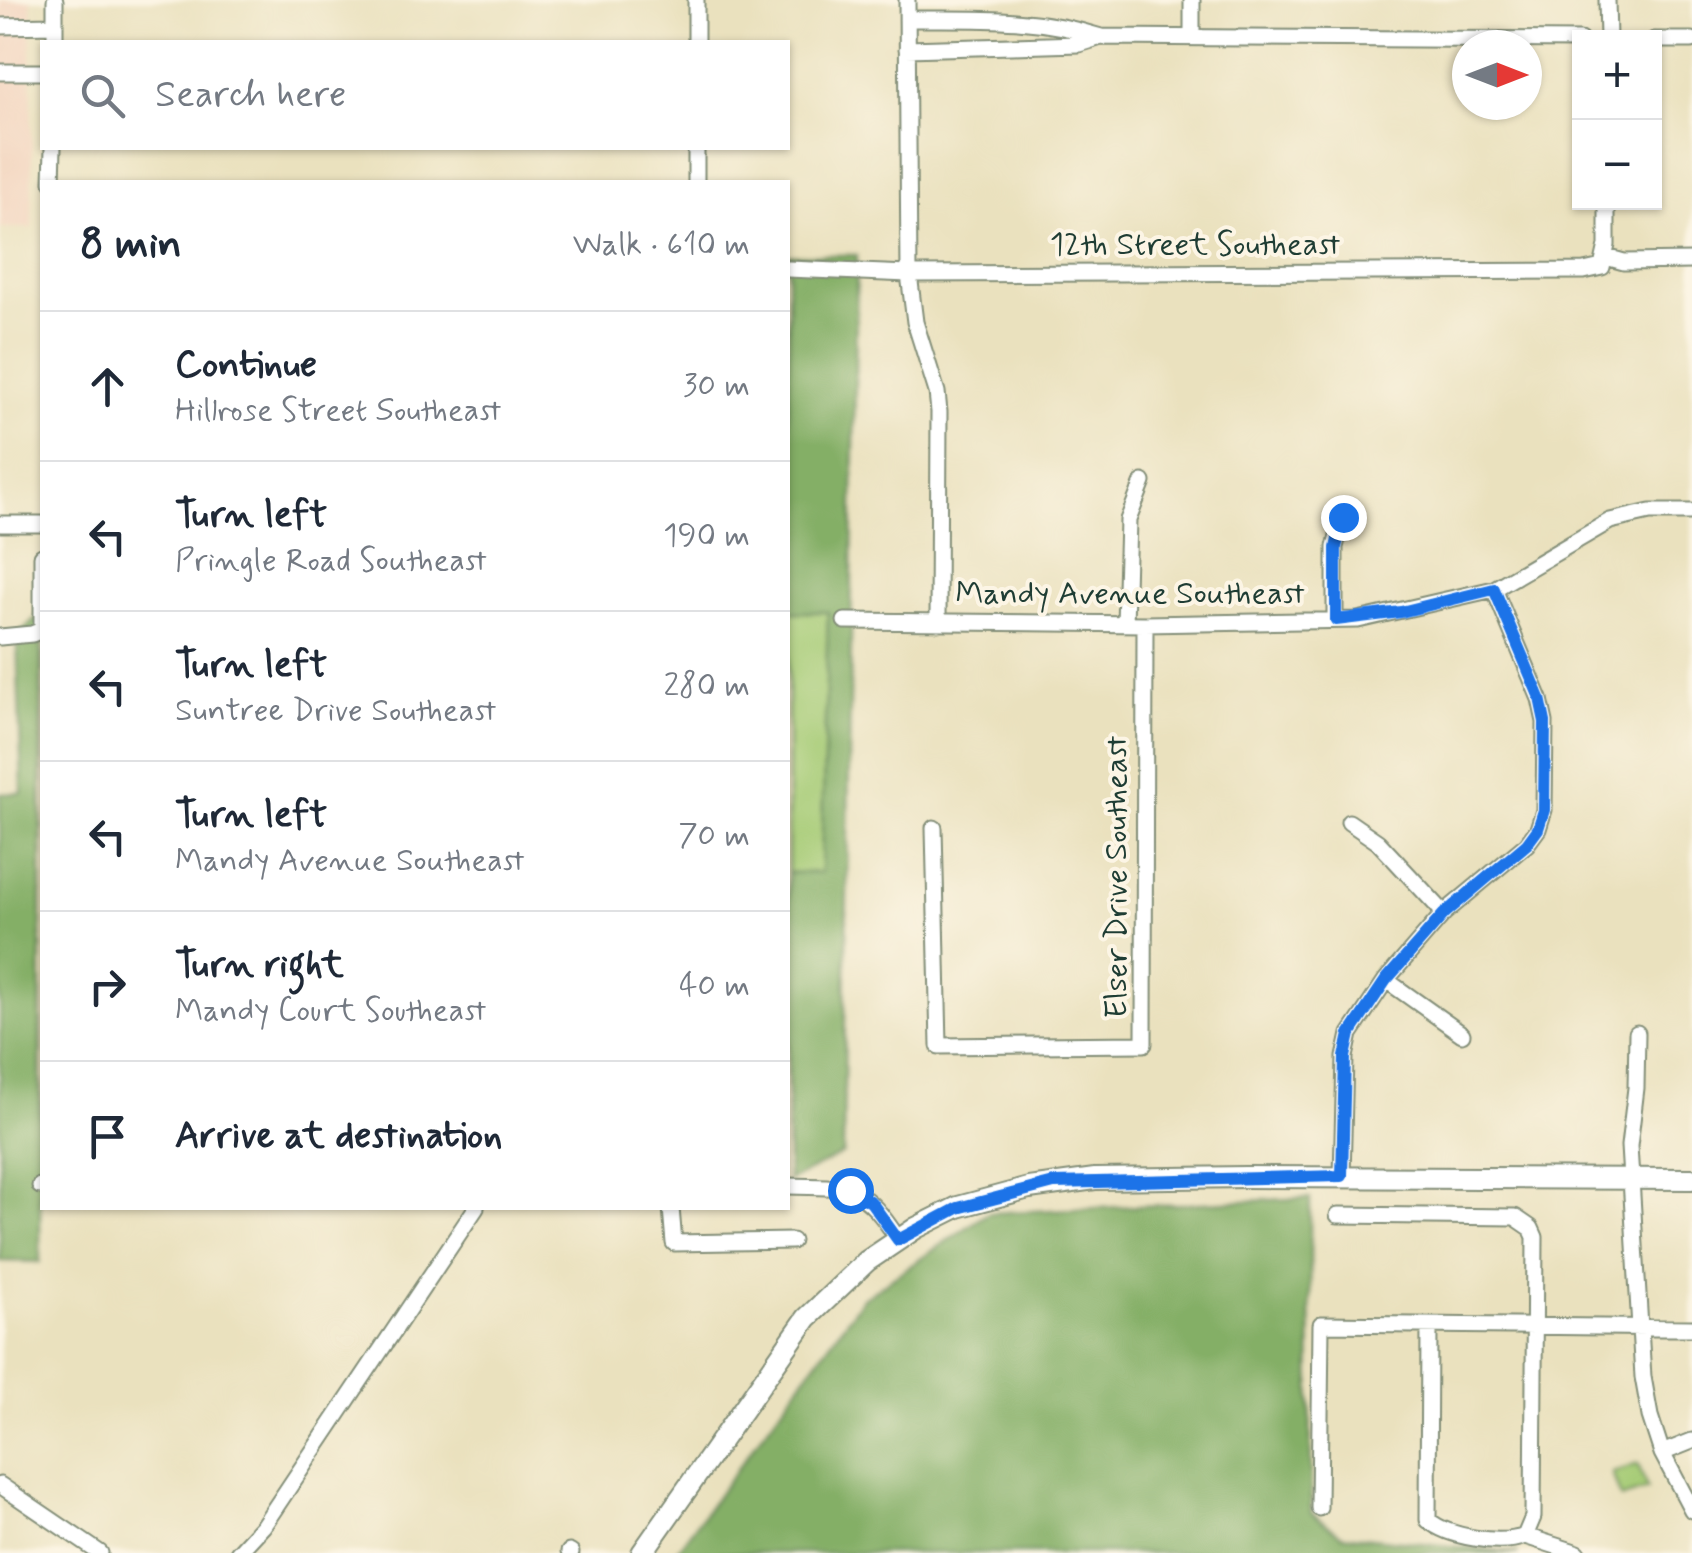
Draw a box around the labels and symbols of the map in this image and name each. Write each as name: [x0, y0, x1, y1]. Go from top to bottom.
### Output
north arrow: [1452, 30, 1542, 120]
street label: 12th Street Southeast: [1050, 224, 1340, 266]
route end: [1321, 495, 1367, 541]
street label: Mandy Avenue Southeast: [955, 573, 1305, 615]
street label: Elser Drive Southeast: [1096, 736, 1138, 1018]
route start: [828, 1168, 874, 1214]

